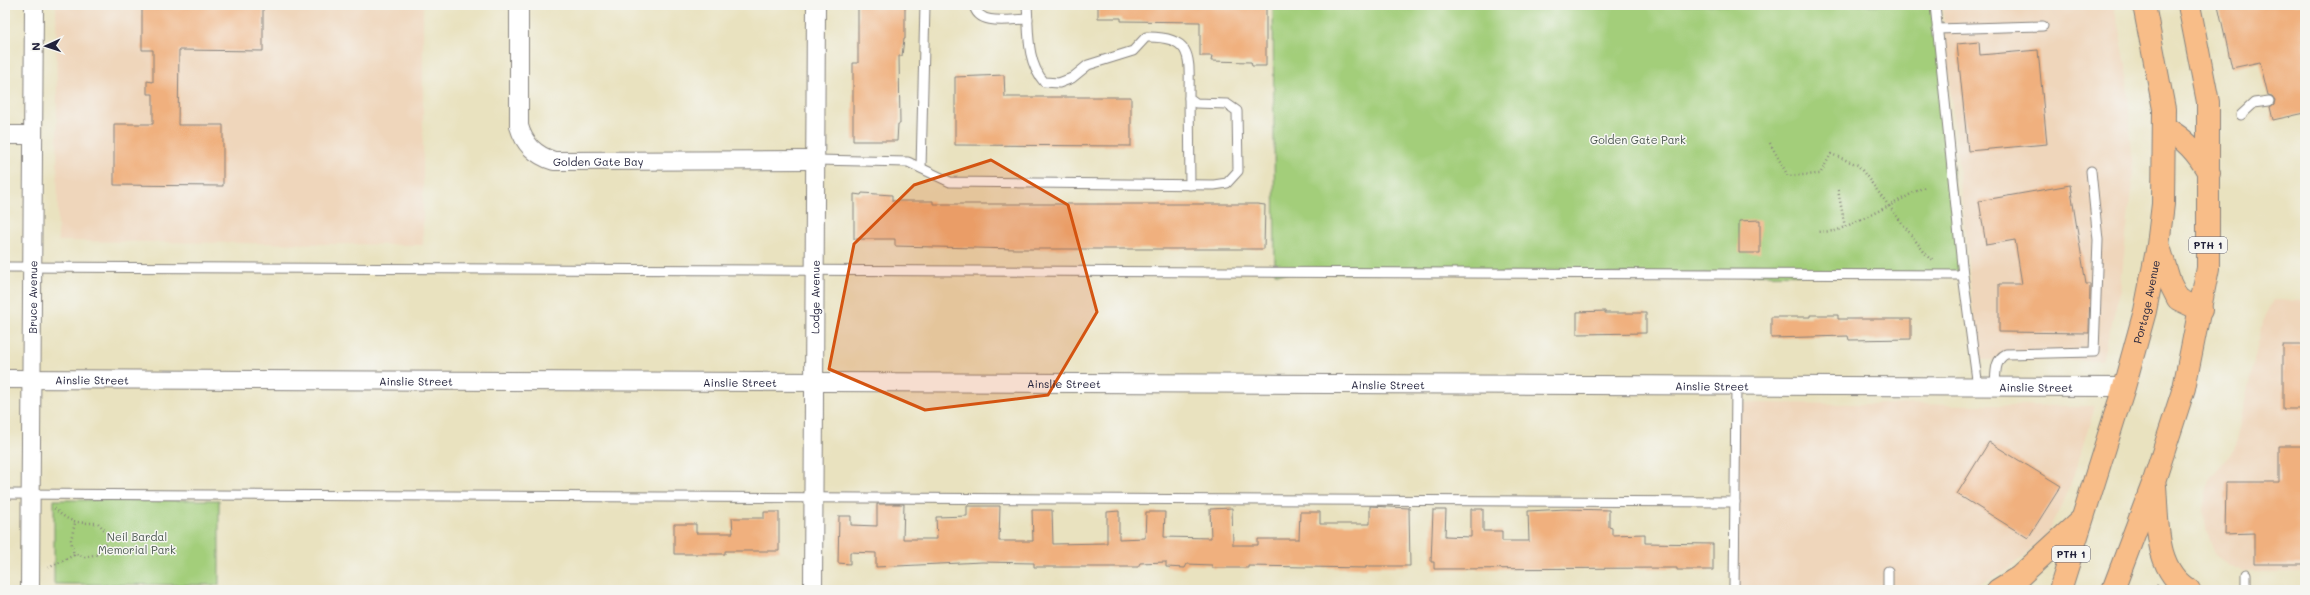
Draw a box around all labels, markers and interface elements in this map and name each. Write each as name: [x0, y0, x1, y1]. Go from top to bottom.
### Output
north arrow: [26, 26, 66, 66]
text: N: [28, 42, 43, 51]
park label: Golden Gate Park: [1590, 132, 1686, 147]
street label: Golden Gate Bay: [553, 153, 644, 169]
road number: PTH 1: [2189, 237, 2227, 253]
street label: Portage Avenue: [2129, 258, 2162, 345]
street label: Bruce Avenue: [24, 260, 40, 334]
street label: Lodge Avenue: [807, 260, 822, 334]
street label: Ainslie Street: [55, 372, 129, 387]
street label: Ainslie Street: [379, 373, 453, 388]
street label: Ainslie Street: [703, 374, 777, 389]
street label: Ainslie Street: [1027, 375, 1101, 391]
street label: Ainslie Street: [1351, 377, 1425, 392]
street label: Ainslie Street: [1675, 378, 1749, 393]
street label: Ainslie Street: [1999, 379, 2073, 394]
park label: Neil Bardal Memorial Park: [98, 529, 176, 557]
road number: PTH 1: [2052, 546, 2090, 562]

